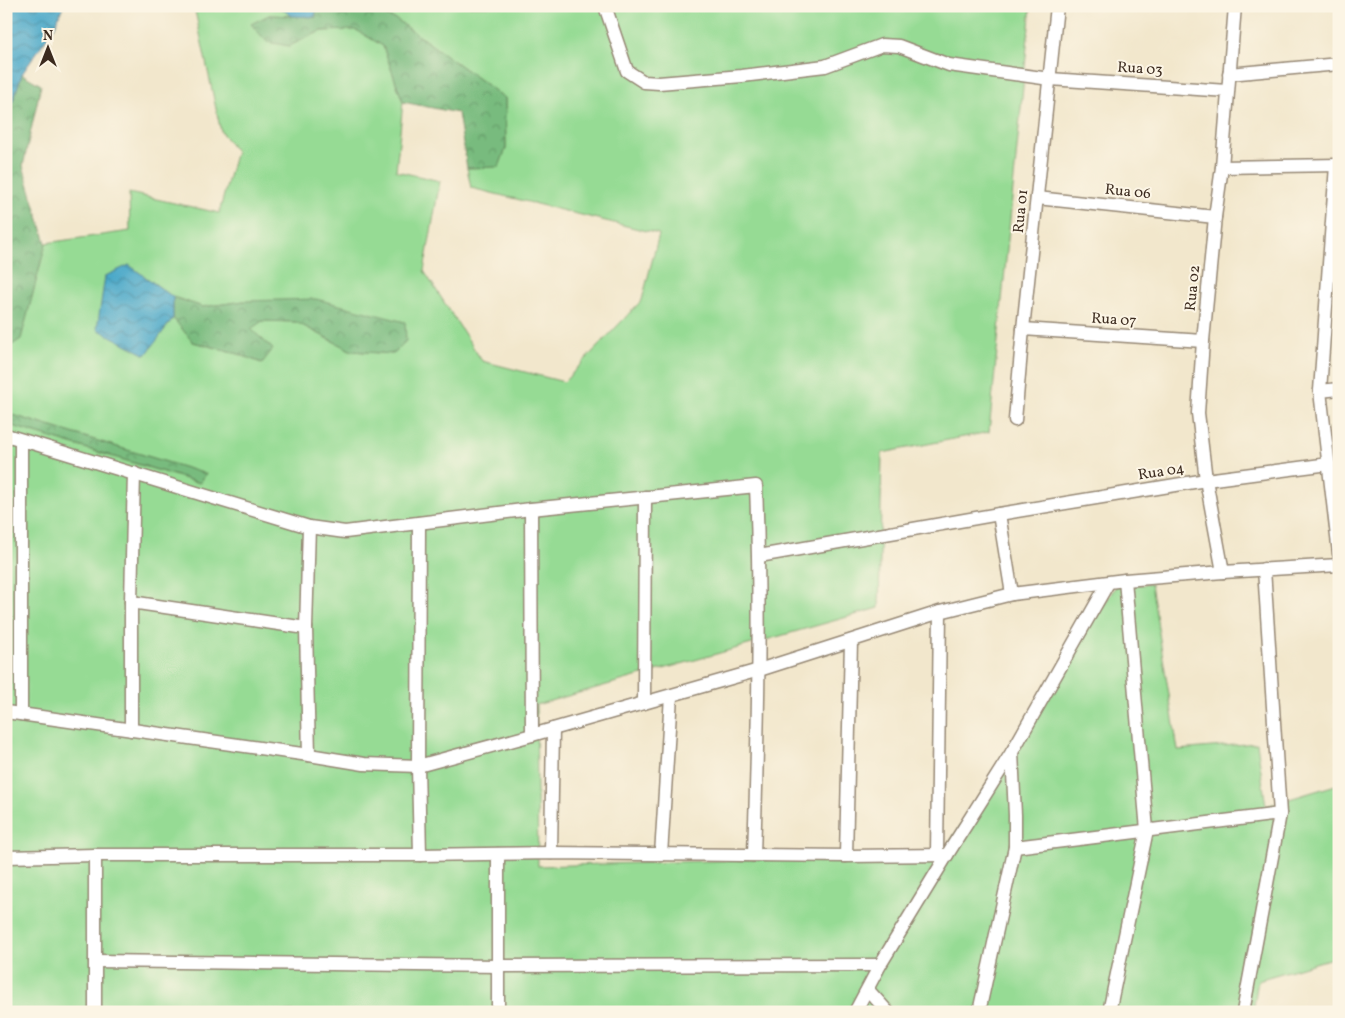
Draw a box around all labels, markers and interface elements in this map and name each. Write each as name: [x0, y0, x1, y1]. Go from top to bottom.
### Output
north arrow: [22, 22, 72, 72]
text: N: [43, 27, 53, 46]
street label: Rua 03: [1116, 57, 1163, 82]
street label: Rua 06: [1104, 180, 1152, 205]
street label: Rua 01: [1009, 188, 1034, 234]
street label: Rua 02: [1181, 264, 1206, 312]
street label: Rua 07: [1090, 308, 1137, 333]
street label: Rua 04: [1136, 458, 1186, 487]

